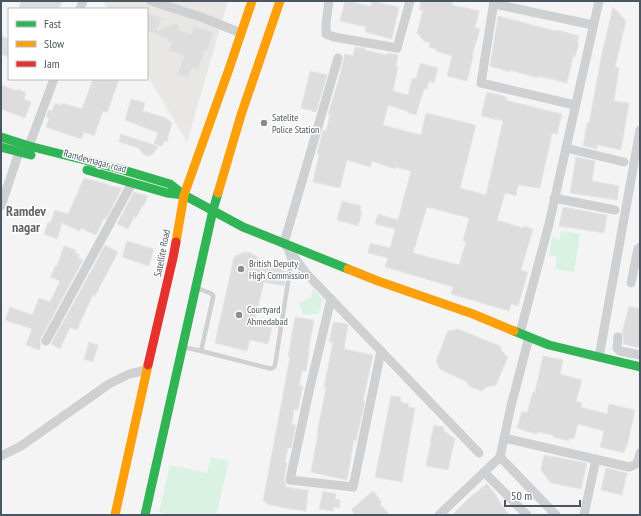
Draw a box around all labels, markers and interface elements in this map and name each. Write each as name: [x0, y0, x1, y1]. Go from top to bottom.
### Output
legend: [8, 8, 148, 80]
text: Fast: [44, 16, 62, 31]
text: Slow: [44, 36, 65, 51]
text: Jam: [43, 56, 60, 71]
place label: Satelite Police Station: [272, 111, 319, 136]
marker: Satelite Police Station: [259, 118, 269, 128]
street label: Ramdevnagar road: [62, 146, 128, 176]
district label: Ramdev nagar: [6, 202, 46, 236]
street label: Satellite Road: [151, 228, 173, 278]
place label: British Deputy High Commission: [249, 257, 309, 282]
marker: British Deputy High Commission: [236, 264, 246, 274]
place label: Courtyard Ahmedabad: [247, 303, 288, 328]
marker: Courtyard Ahmedabad: [234, 310, 244, 320]
scale bar: [505, 482, 580, 508]
text: 50 m: [511, 488, 532, 503]

